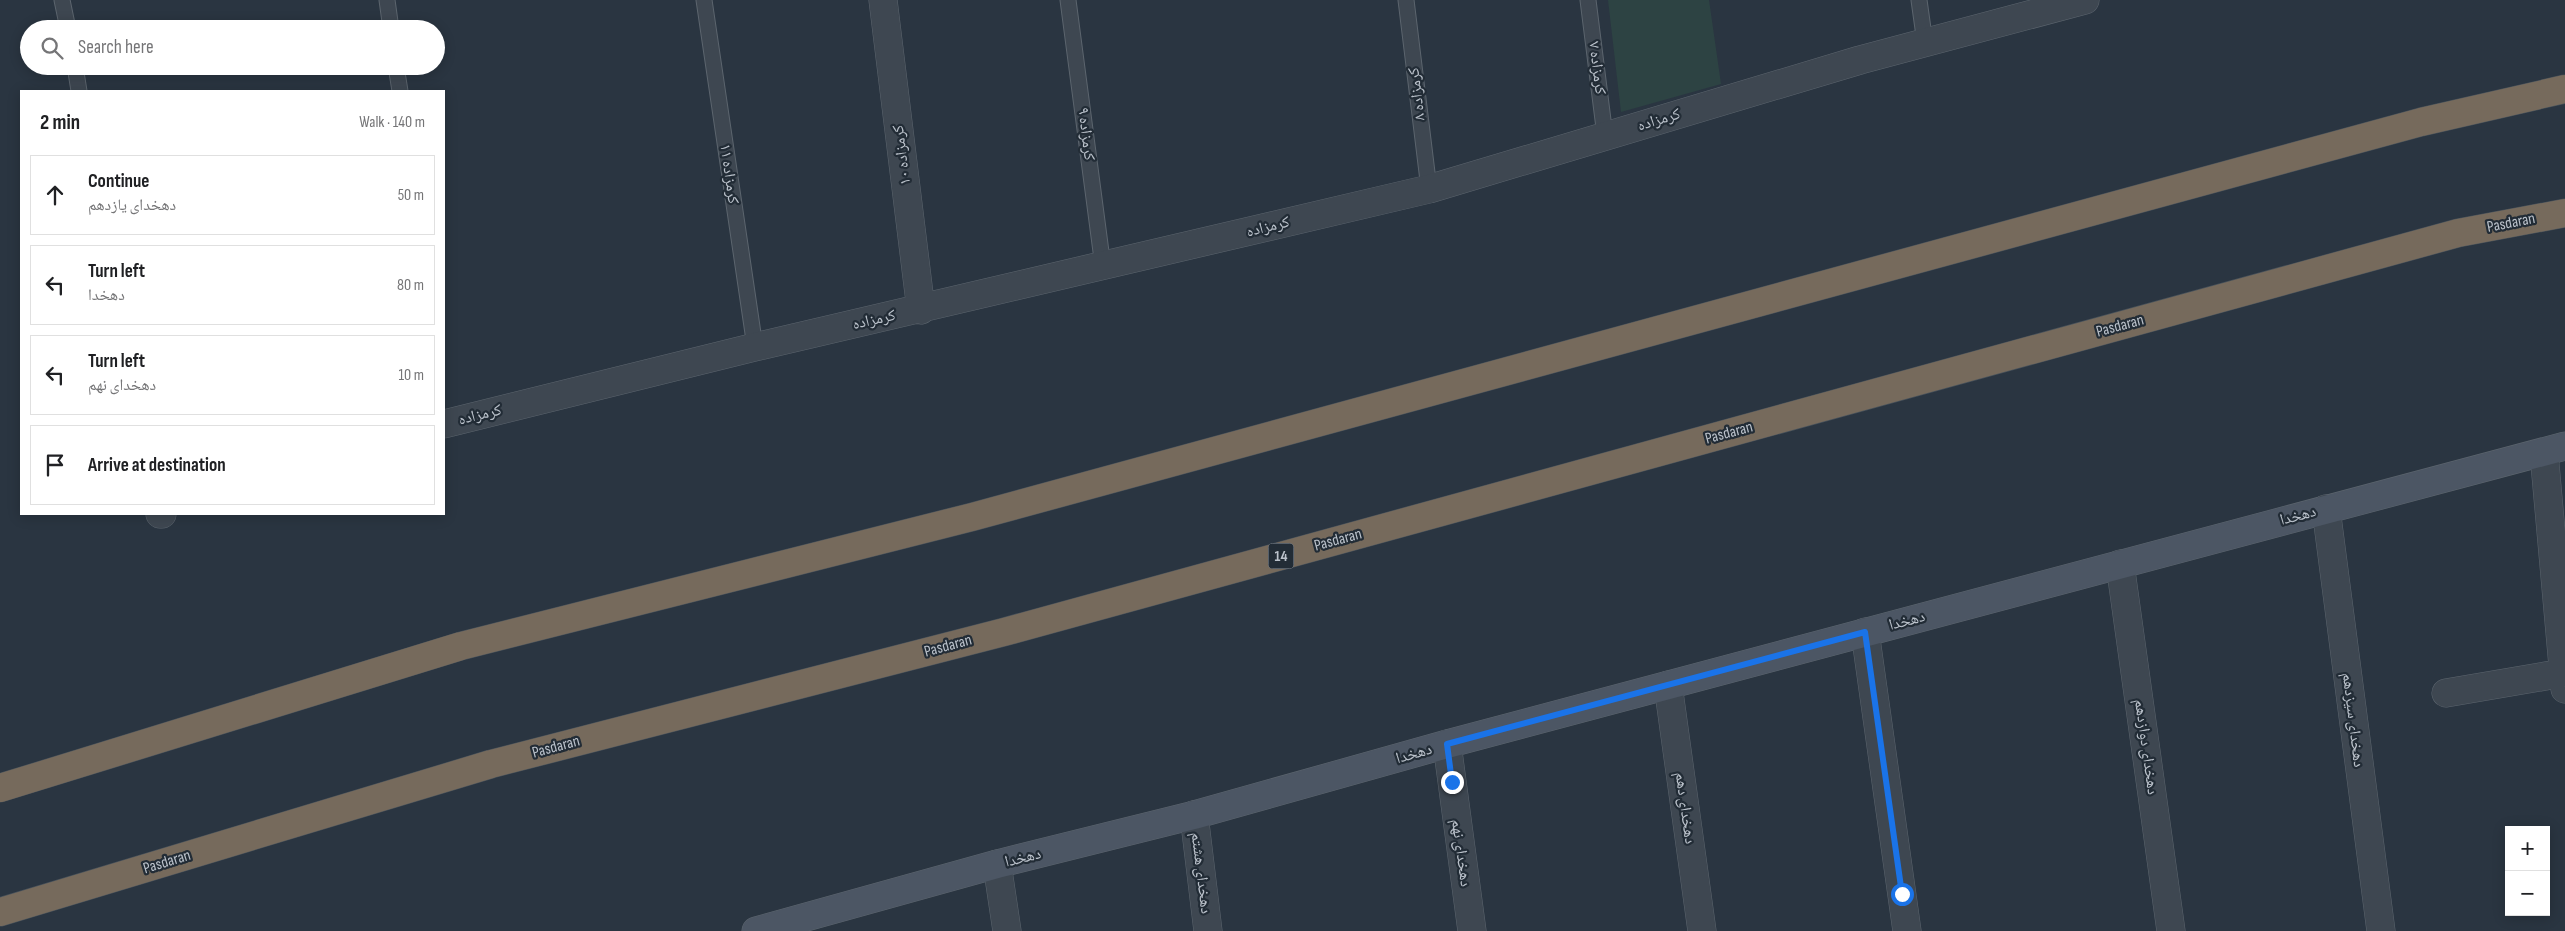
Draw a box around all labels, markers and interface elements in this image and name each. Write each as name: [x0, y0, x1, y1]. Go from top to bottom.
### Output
search box: [20, 20, 445, 75]
icon: search: [38, 34, 66, 62]
text: Search here: [78, 36, 154, 59]
street label: کرمزاده ٧: [1584, 40, 1610, 96]
street label: کرمزاده ٨: [1404, 66, 1430, 122]
street label: کرمزاده: [1635, 104, 1683, 135]
street label: کرمزاده ٩: [1073, 106, 1099, 162]
text: 2 min: [40, 110, 80, 135]
text: Walk · 140 m: [359, 113, 425, 132]
street label: کرمزاده ١٠: [889, 123, 915, 186]
street label: کرمزاده ١١: [715, 143, 743, 206]
text: Continue: [88, 170, 149, 193]
icon: ahead: [41, 181, 69, 209]
text: 50 m: [398, 186, 424, 205]
text: دهخدای یازدهم: [88, 196, 176, 215]
street label: Pasdaran: [2485, 209, 2537, 237]
street label: کرمزاده: [1244, 212, 1292, 242]
text: Turn left: [88, 260, 145, 283]
icon: left: [41, 271, 69, 299]
text: 80 m: [397, 276, 424, 295]
text: دهخدا: [88, 286, 125, 305]
street label: کرمزاده: [851, 306, 898, 334]
street label: Pasdaran: [2094, 311, 2146, 341]
text: Turn left: [88, 350, 145, 373]
icon: left: [41, 361, 69, 389]
text: 10 m: [398, 366, 424, 385]
text: دهخدای نهم: [88, 376, 156, 395]
street label: کرمزاده: [456, 400, 504, 430]
street label: Pasdaran: [1703, 418, 1755, 448]
icon: arrive: [41, 451, 69, 479]
text: Arrive at destination: [88, 454, 226, 477]
street label: دهخدا: [2278, 502, 2318, 530]
street label: Pasdaran: [1312, 525, 1364, 555]
road number: 14: [1268, 544, 1294, 568]
street label: دهخدا: [1887, 607, 1927, 635]
street label: Pasdaran: [922, 631, 974, 661]
street label: دهخدای سیزدهم: [2338, 672, 2368, 768]
street label: دهخدای دوازدهم: [2130, 698, 2162, 796]
street label: Pasdaran: [530, 732, 582, 762]
street label: دهخدا: [1394, 740, 1434, 768]
route end: [1441, 771, 1464, 794]
street label: دهخدای دهم: [1671, 771, 1699, 845]
street label: دهخدای نهم: [1447, 818, 1475, 888]
map controls: [2505, 826, 2550, 916]
button: +: [2505, 826, 2550, 871]
street label: دهخدای هشتم: [1187, 831, 1215, 915]
street label: دهخدا: [1003, 844, 1043, 872]
street label: Pasdaran: [141, 846, 193, 878]
button: −: [2505, 871, 2550, 916]
route start: [1891, 883, 1914, 906]

